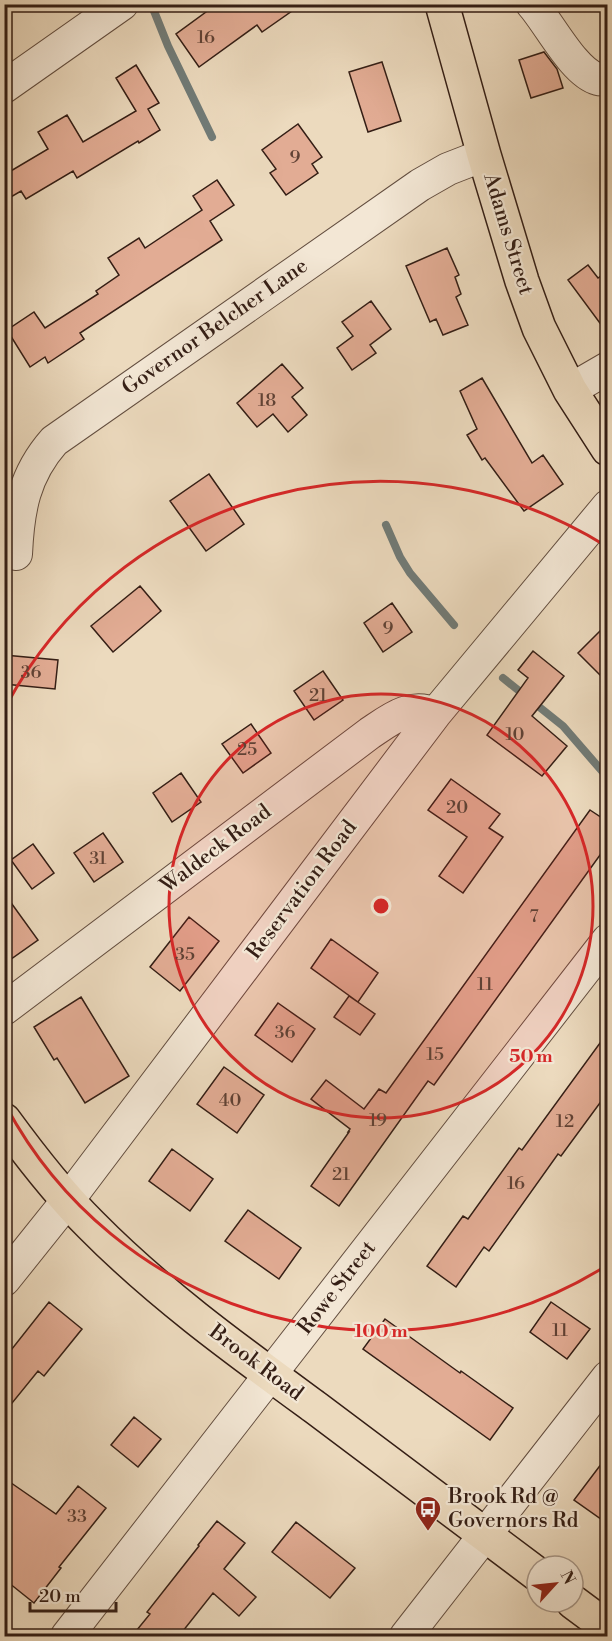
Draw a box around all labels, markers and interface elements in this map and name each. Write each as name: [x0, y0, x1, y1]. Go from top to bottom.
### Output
house number: 16: [197, 26, 215, 49]
house number: 9: [290, 146, 301, 169]
street label: Adams Street: [477, 169, 539, 298]
street label: Governor Belcher Lane: [117, 253, 313, 401]
house number: 18: [258, 389, 276, 412]
house number: 9: [383, 617, 394, 640]
house number: 36: [21, 661, 42, 684]
house number: 21: [309, 684, 327, 707]
house number: 10: [505, 723, 525, 746]
house number: 25: [237, 738, 257, 761]
house number: 20: [446, 796, 468, 819]
street label: Waldeck Road: [155, 799, 276, 900]
street label: Reservation Road: [241, 815, 363, 965]
house number: 31: [89, 847, 107, 870]
centre of rings: [371, 896, 391, 916]
house number: 7: [529, 905, 539, 928]
house number: 35: [175, 943, 195, 966]
house number: 11: [477, 973, 493, 996]
house number: 36: [275, 1021, 296, 1044]
house number: 15: [426, 1043, 444, 1066]
text: 50 m: [509, 1045, 553, 1068]
house number: 40: [219, 1089, 241, 1112]
house number: 19: [369, 1109, 387, 1132]
house number: 12: [556, 1110, 574, 1133]
house number: 21: [332, 1163, 350, 1186]
house number: 16: [507, 1172, 525, 1195]
street label: Rowe Street: [292, 1235, 382, 1340]
street label: Brook Road: [203, 1319, 308, 1407]
house number: 11: [552, 1319, 568, 1342]
text: 100 m: [354, 1320, 408, 1343]
place label: Brook Rd @ Governors Rd: [447, 1484, 578, 1534]
bus stop icon: Brook Rd @ Governors Rd: [413, 1494, 443, 1532]
house number: 33: [67, 1505, 87, 1528]
north arrow: [525, 1554, 585, 1614]
text: N: [556, 1567, 579, 1588]
scale bar: [30, 1575, 116, 1613]
text: 20 m: [39, 1585, 81, 1608]

